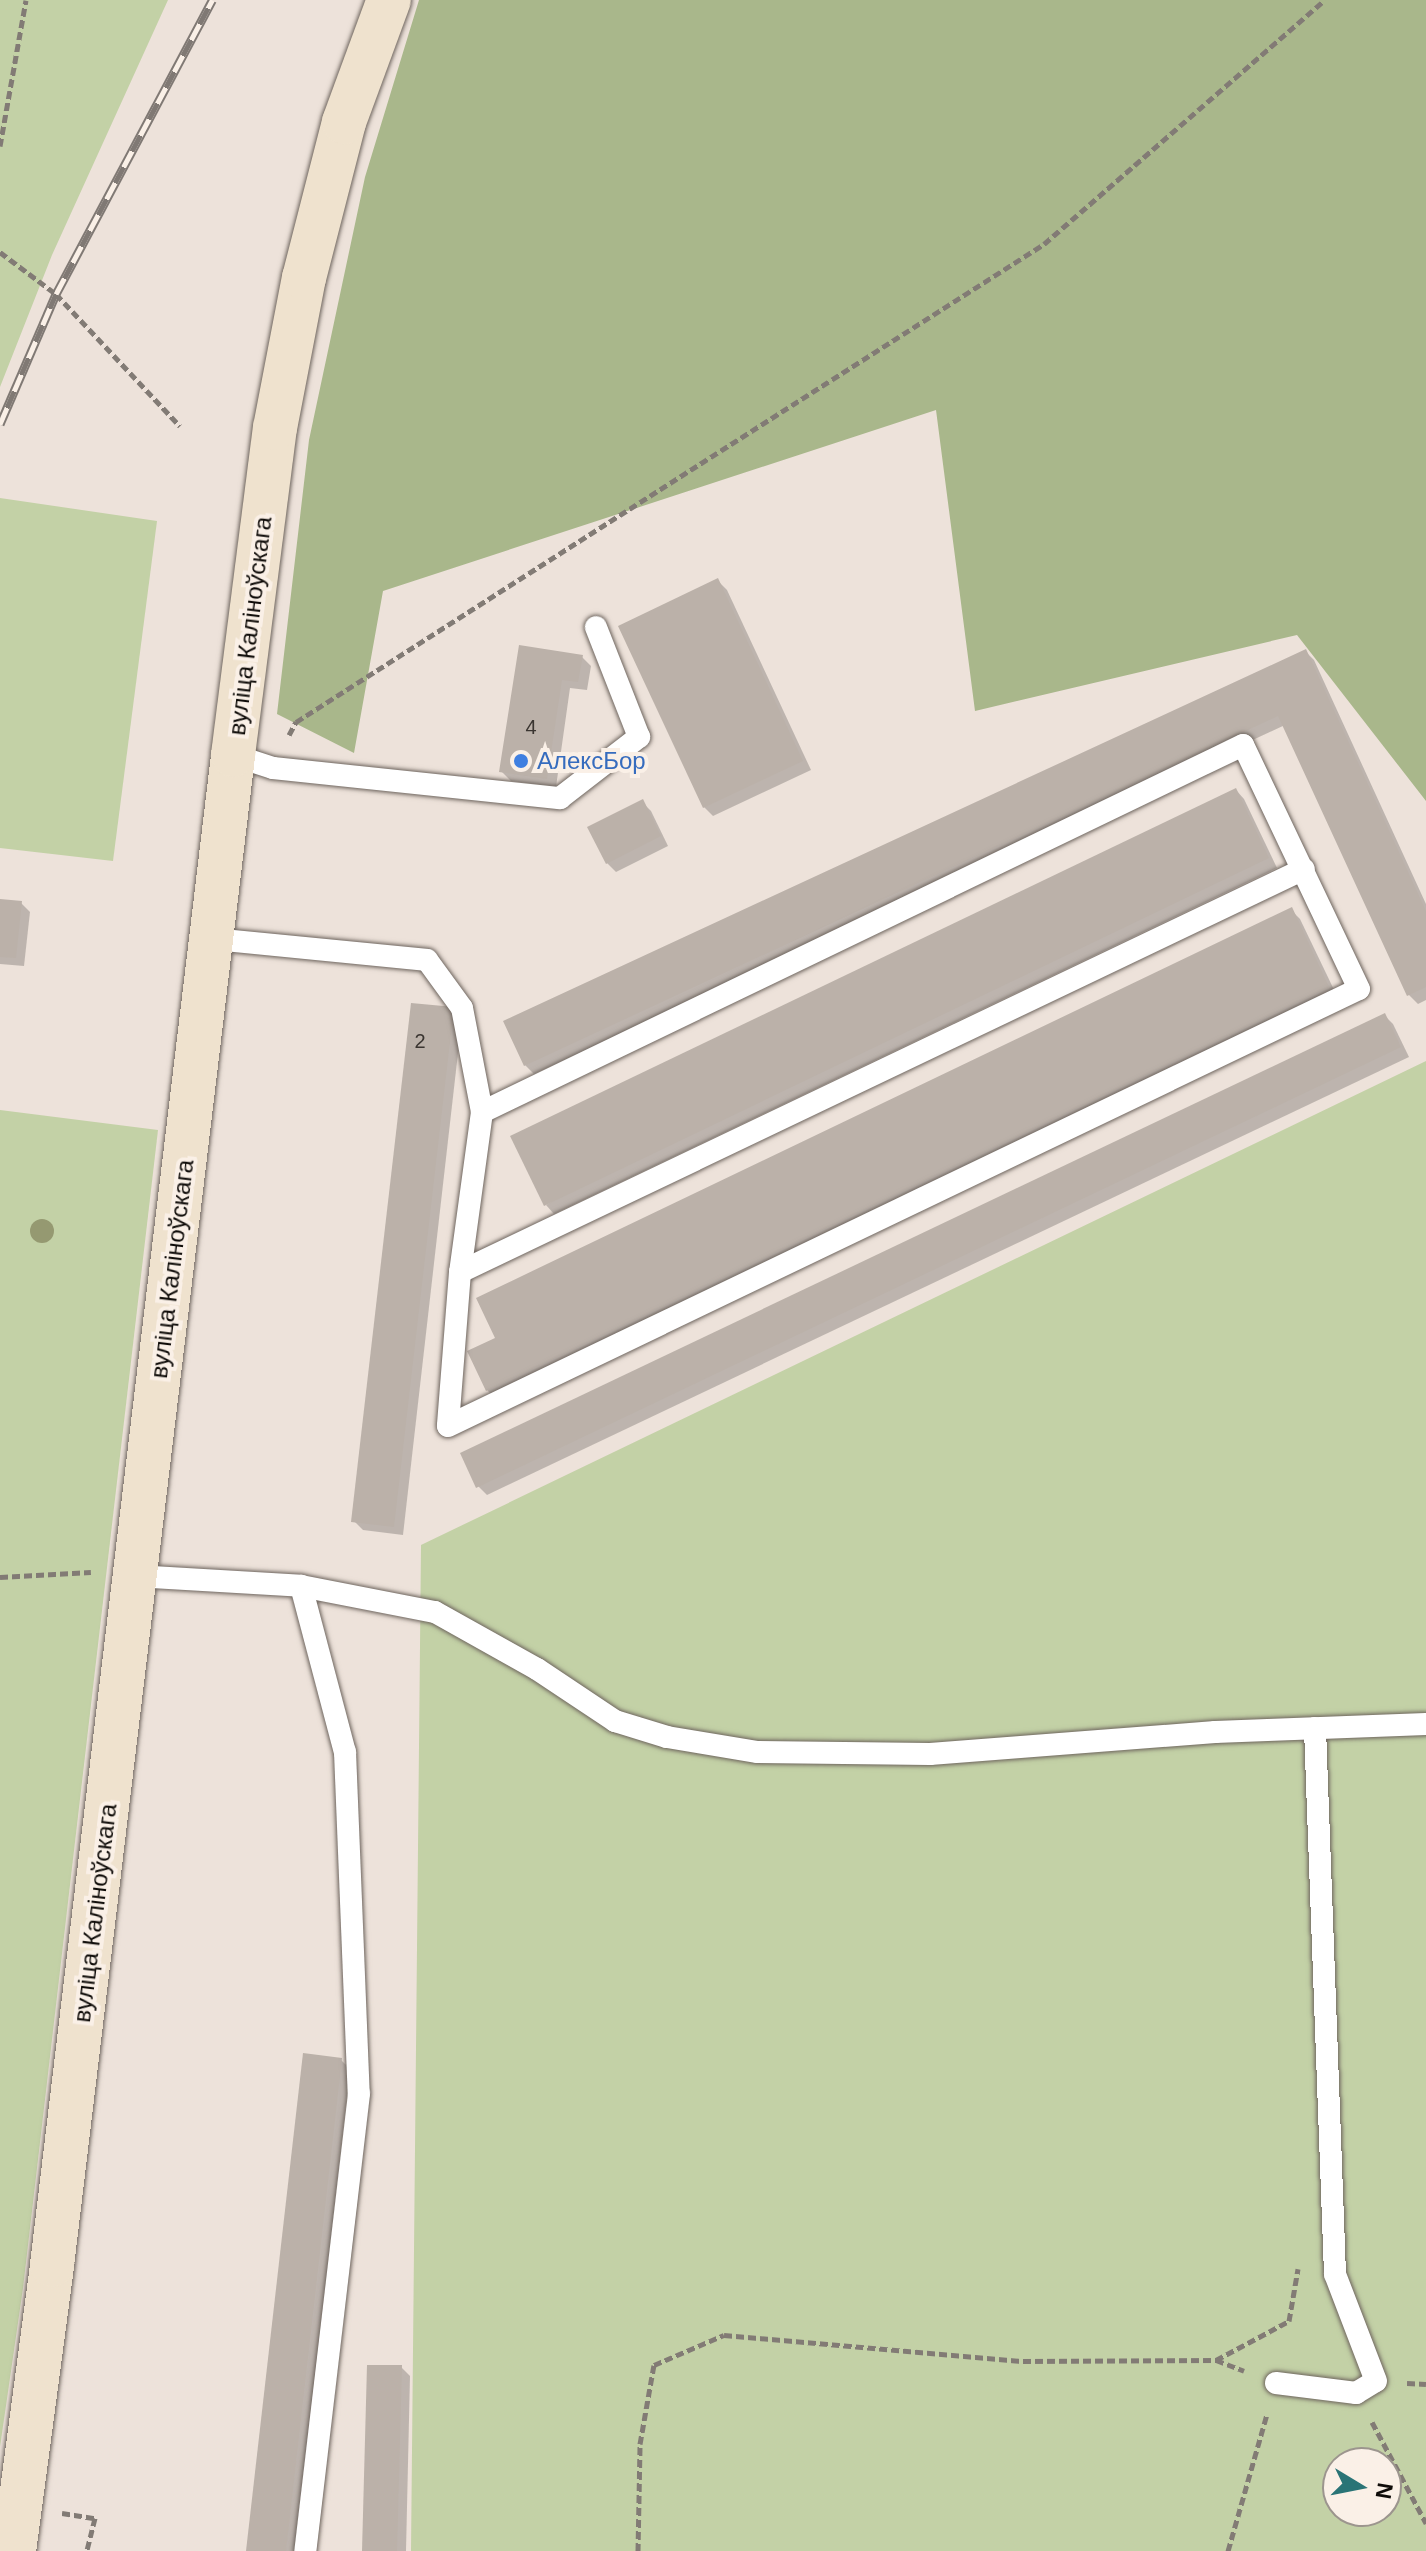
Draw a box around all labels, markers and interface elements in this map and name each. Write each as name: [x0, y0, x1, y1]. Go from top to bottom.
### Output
street label: вуліца Каліноўскага: [222, 515, 278, 737]
house number: 4: [525, 715, 537, 739]
place label: АлексБор: [537, 747, 646, 775]
marker: АлексБор: [512, 752, 530, 770]
house number: 2: [414, 1029, 426, 1053]
street label: вуліца Каліноўскага: [144, 1158, 200, 1380]
street label: вуліца Каліноўскага: [67, 1802, 123, 2024]
north arrow: [1322, 2447, 1402, 2527]
text: N: [1370, 2481, 1398, 2501]

